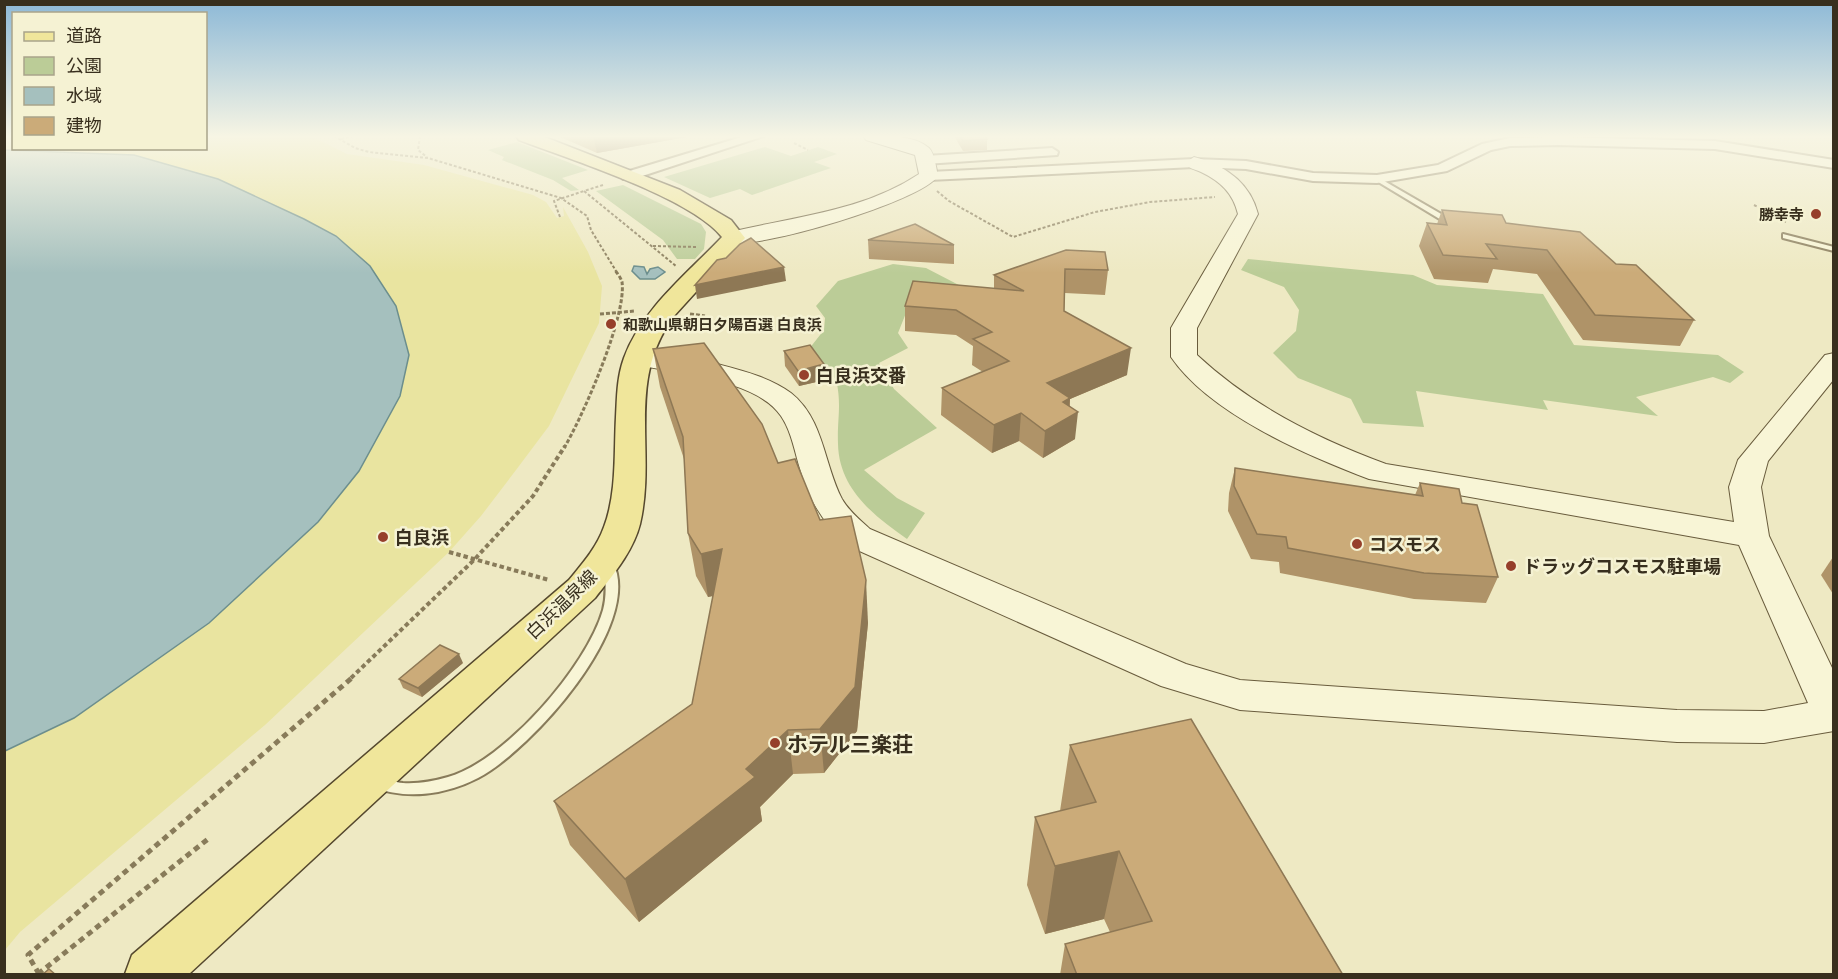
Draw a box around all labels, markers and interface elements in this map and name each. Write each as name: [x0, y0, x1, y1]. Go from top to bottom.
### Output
legend: [12, 12, 207, 150]
text: 道路: [66, 23, 102, 47]
text: 公園: [66, 53, 102, 77]
text: 水域: [66, 83, 102, 107]
text: 建物: [66, 113, 102, 137]
place label: 勝幸寺: [1759, 204, 1804, 224]
marker: 勝幸寺: [1809, 207, 1823, 221]
place label: 和歌山県朝日夕陽百選 白良浜: [623, 314, 822, 334]
marker: 和歌山県朝日夕陽百選 白良浜: [604, 317, 618, 331]
place label: 白良浜交番: [816, 363, 906, 387]
marker: 白良浜交番: [797, 368, 811, 382]
place label: 白良浜: [395, 525, 449, 549]
marker: 白良浜: [376, 530, 390, 544]
place label: コスモス: [1369, 532, 1441, 556]
marker: コスモス: [1350, 537, 1364, 551]
place label: ドラッグコスモス駐車場: [1523, 554, 1721, 578]
marker: ドラッグコスモス駐車場: [1504, 559, 1518, 573]
street label: 白浜温泉線: [520, 564, 602, 644]
place label: ホテル三楽荘: [787, 729, 913, 757]
marker: ホテル三楽荘: [768, 736, 782, 750]

